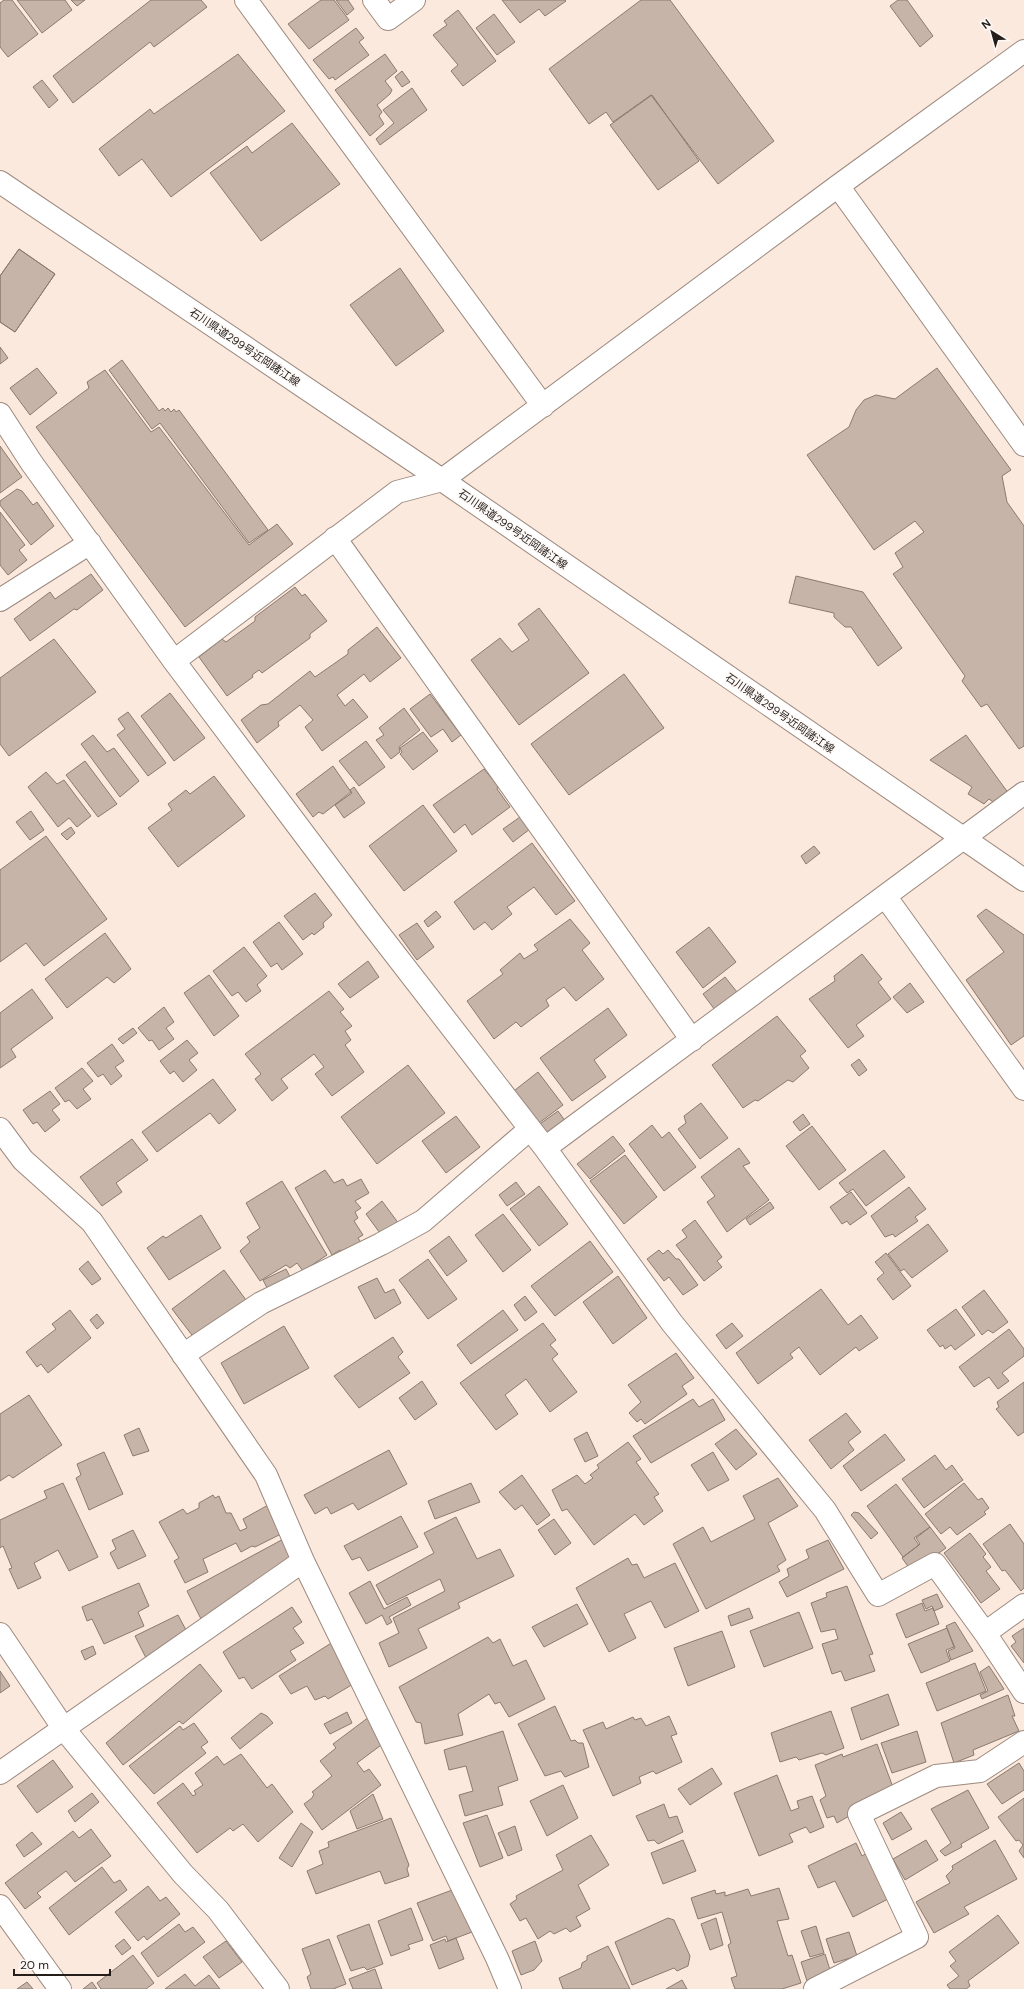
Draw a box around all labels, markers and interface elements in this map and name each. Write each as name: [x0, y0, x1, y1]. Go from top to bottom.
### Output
north arrow: [972, 12, 1012, 52]
text: N: [979, 16, 993, 32]
street label: 石川県道299号近岡諸江線: [187, 305, 303, 389]
street label: 石川県道299号近岡諸江線: [456, 486, 570, 572]
street label: 石川県道299号近岡諸江線: [723, 670, 837, 756]
scale bar: [14, 1951, 110, 1977]
text: 20 m: [20, 1957, 49, 1973]

